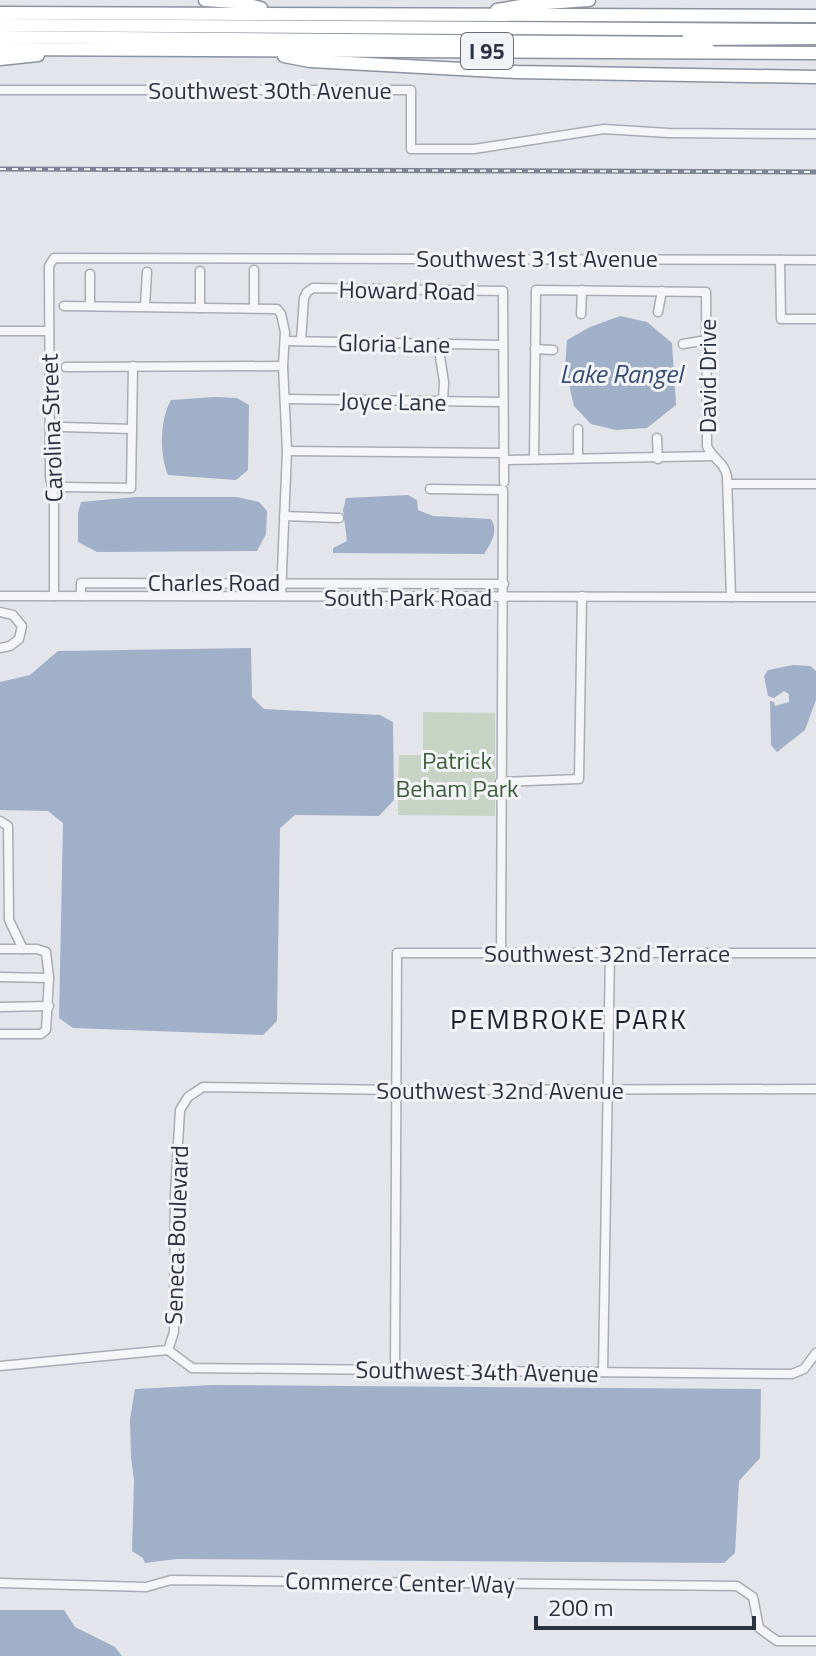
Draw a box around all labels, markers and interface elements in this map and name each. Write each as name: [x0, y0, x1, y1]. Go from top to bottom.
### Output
road number: I 95: [461, 33, 513, 69]
street label: Southwest 30th Avenue: [148, 72, 392, 108]
street label: Southwest 31st Avenue: [416, 240, 658, 276]
street label: Howard Road: [338, 271, 476, 309]
street label: David Drive: [689, 319, 725, 433]
street label: Gloria Lane: [337, 324, 451, 362]
street label: Carolina Street: [30, 353, 72, 503]
water label: Lake Rangel: [559, 354, 686, 393]
street label: Joyce Lane: [339, 382, 447, 420]
street label: Charles Road: [148, 564, 280, 600]
street label: South Park Road: [324, 579, 492, 615]
park label: Patrick Beham Park: [395, 742, 519, 806]
street label: Southwest 32nd Terrace: [484, 935, 730, 971]
district label: PEMBROKE PARK: [450, 997, 688, 1040]
street label: Southwest 32nd Avenue: [376, 1072, 624, 1108]
street label: Seneca Boulevard: [155, 1145, 197, 1325]
street label: Southwest 34th Avenue: [355, 1351, 599, 1391]
street label: Commerce Center Way: [285, 1562, 516, 1602]
scale bar: [536, 1580, 754, 1630]
text: 200 m: [548, 1589, 614, 1625]

